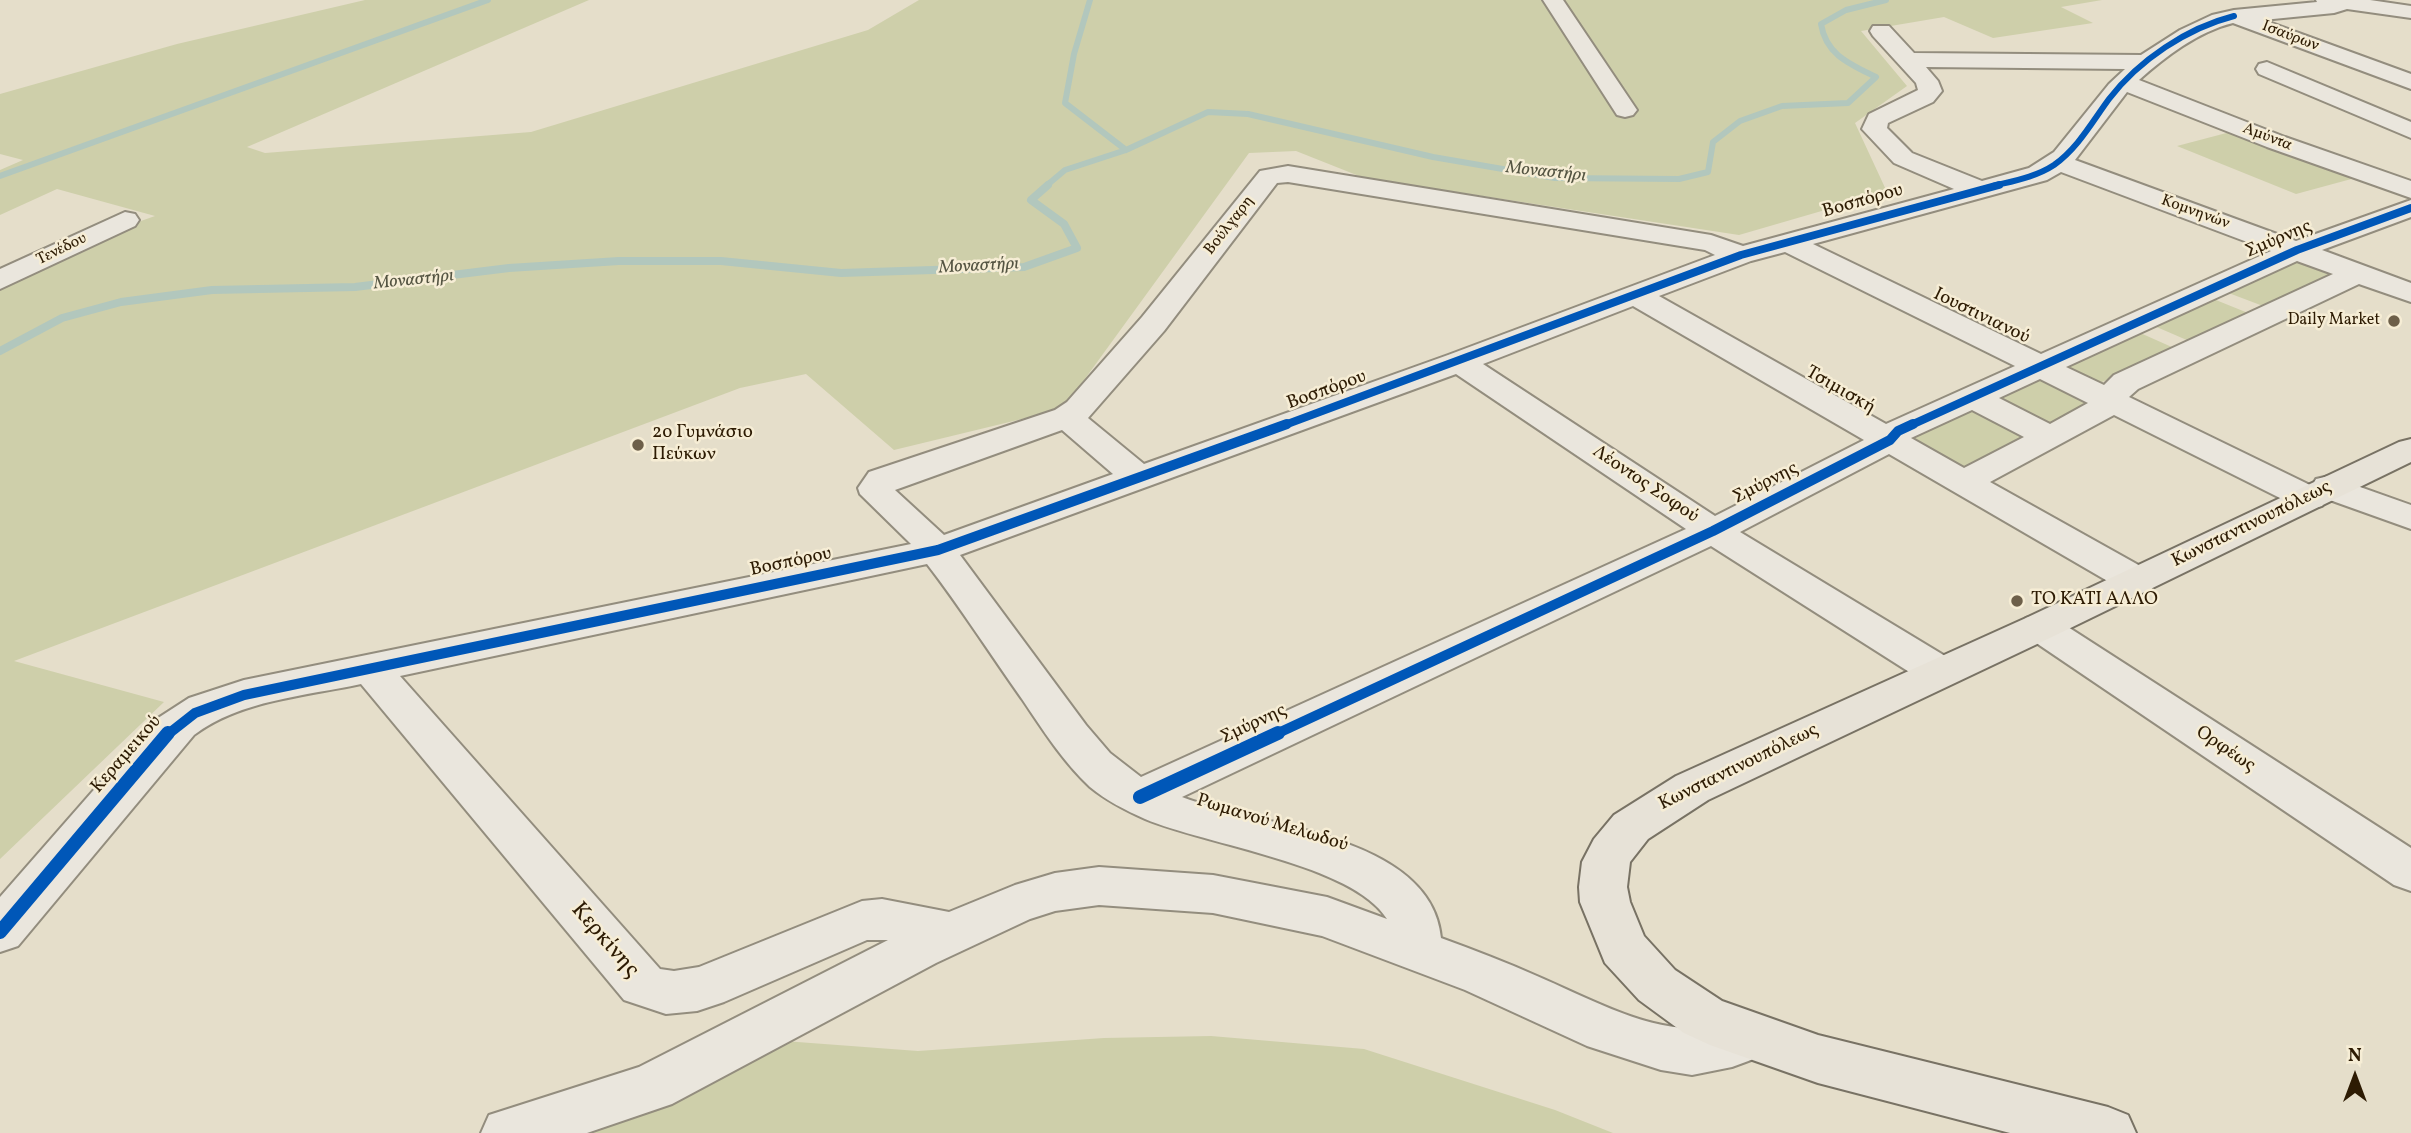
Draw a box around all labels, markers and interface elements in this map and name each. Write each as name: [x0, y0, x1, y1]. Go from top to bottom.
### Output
street label: Ισαύρων: [2259, 17, 2321, 57]
street label: Αμύντα: [2240, 120, 2294, 156]
water label: Μοναστήρι: [1505, 158, 1587, 188]
street label: Βοσπόρου: [1820, 180, 1906, 224]
street label: Κομνηνών: [2158, 192, 2232, 234]
street label: Βούλγαρη: [1201, 193, 1259, 259]
street label: Σμύρνης: [2242, 216, 2316, 264]
street label: Τενέδου: [34, 230, 90, 270]
water label: Μοναστήρι: [938, 254, 1020, 280]
water label: Μοναστήρι: [373, 266, 455, 296]
street label: Ιουστινιανού: [1929, 284, 2033, 350]
place label: Daily Market: [2288, 311, 2380, 331]
marker: Daily Market: [2386, 313, 2402, 329]
street label: Τσιμισκή: [1801, 362, 1879, 420]
street label: Βοσπόρου: [1284, 366, 1370, 416]
place label: 2ο Γυμνάσιο Πεύκων: [652, 423, 753, 467]
marker: 2ο Γυμνάσιο Πεύκων: [630, 437, 646, 453]
street label: Λέοντος Σοφού: [1588, 441, 1702, 529]
street label: Σμύρνης: [1730, 458, 1802, 510]
street label: Κωνσταντινουπόλεως: [2168, 476, 2336, 574]
street label: Βοσπόρου: [748, 543, 834, 583]
place label: ΤΟ ΚΑΤΙ ΑΛΛΟ: [2031, 590, 2158, 612]
marker: ΤΟ ΚΑΤΙ ΑΛΛΟ: [2009, 593, 2025, 609]
street label: Σμύρνης: [1217, 700, 1291, 750]
street label: Κεραμεικού: [87, 711, 167, 799]
street label: Κωνσταντινουπόλεως: [1655, 719, 1823, 817]
street label: Ορφέως: [2191, 722, 2259, 778]
street label: Ρωμανού Μελωδού: [1193, 790, 1351, 858]
street label: Κερκίνης: [564, 898, 644, 984]
north arrow: [2320, 1042, 2390, 1112]
text: N: [2348, 1043, 2362, 1069]

